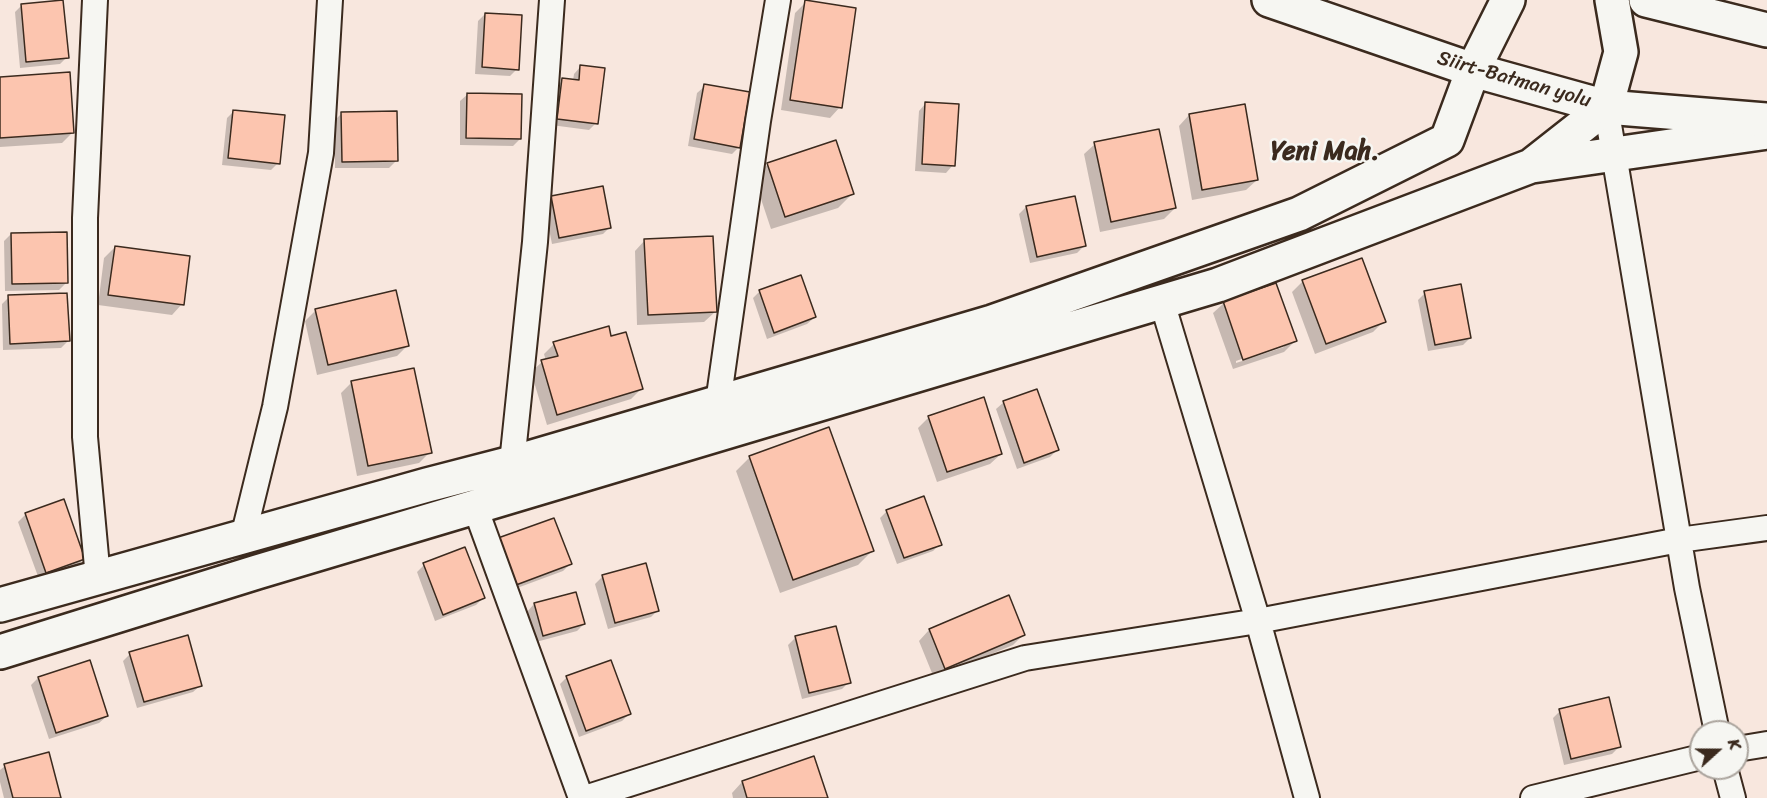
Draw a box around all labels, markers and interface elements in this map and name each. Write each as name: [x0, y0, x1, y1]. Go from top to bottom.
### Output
street label: Siirt-Batman yolu: [1434, 47, 1594, 113]
district label: Yeni Mah.: [1271, 136, 1379, 168]
north arrow: [1689, 720, 1749, 780]
text: K: [1719, 734, 1750, 754]

